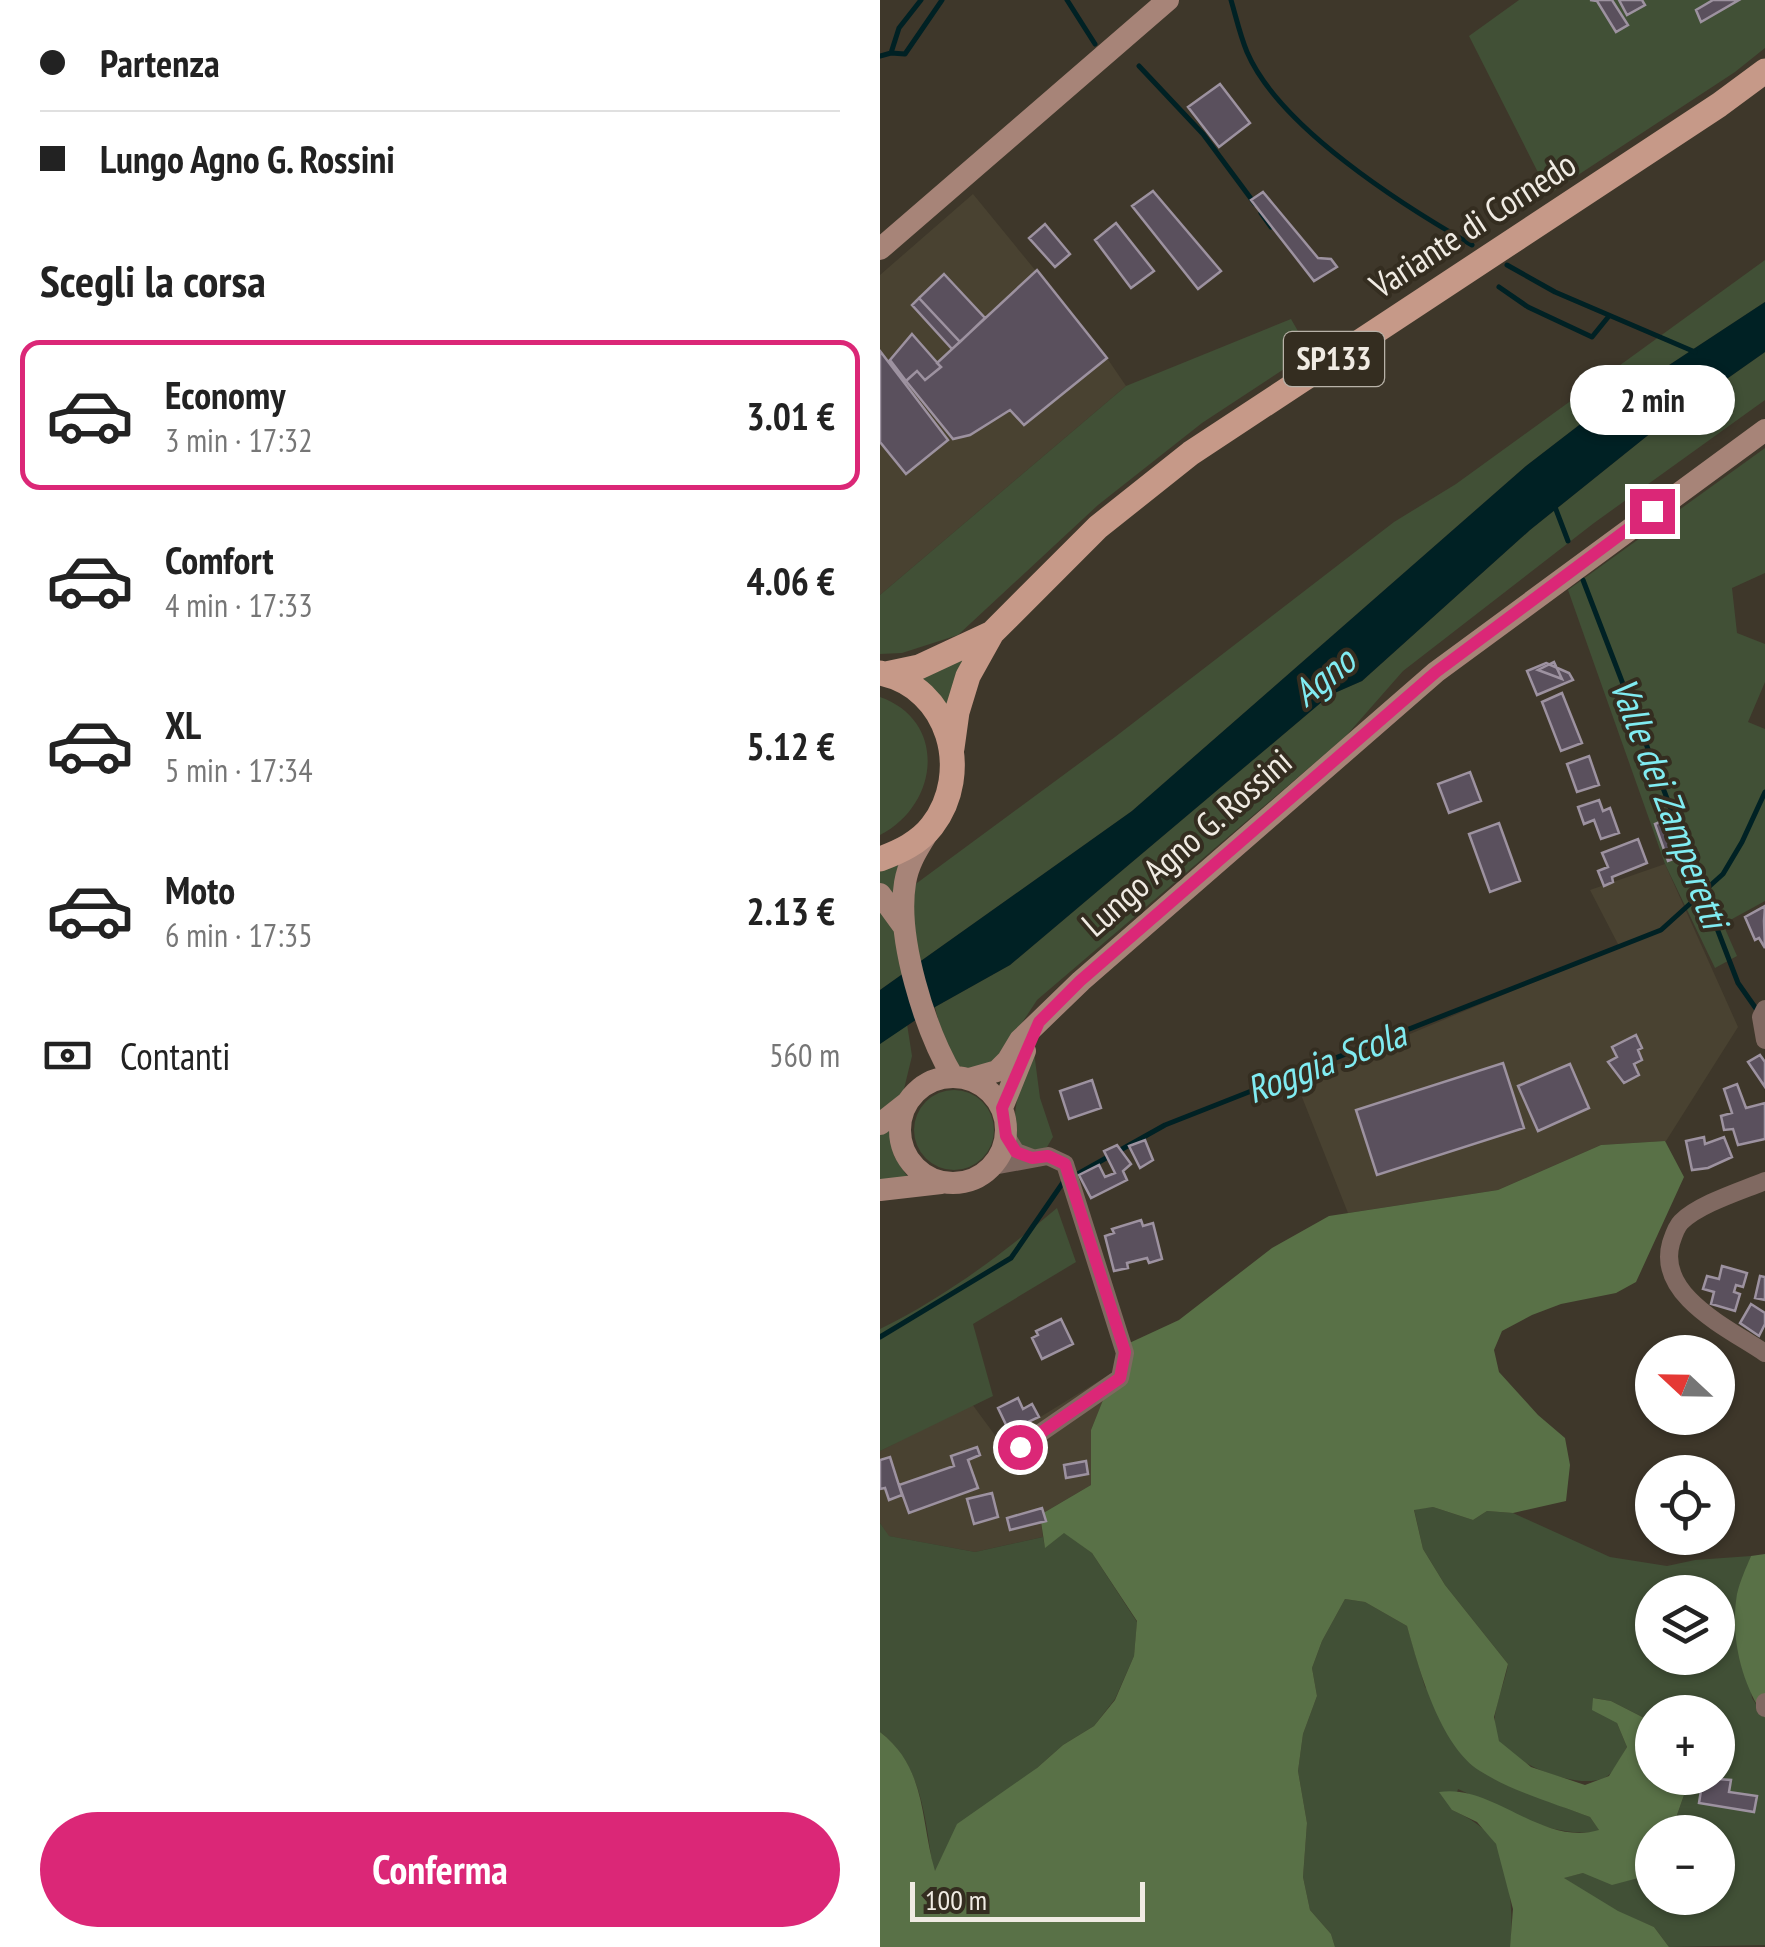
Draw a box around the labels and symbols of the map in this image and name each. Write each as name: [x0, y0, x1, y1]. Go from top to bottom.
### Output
street label: Variante di Cornedo: [1360, 140, 1584, 308]
road number: SP133: [1284, 332, 1384, 386]
callout: 2 min: [1570, 366, 1734, 436]
route end: [1630, 489, 1675, 534]
water label: Agno: [1282, 634, 1367, 716]
water label: Valle dei Zamperetti: [1600, 670, 1742, 939]
street label: Lungo Agno G. Rossini: [1072, 738, 1301, 946]
water label: Roggia Scola: [1239, 1007, 1414, 1113]
north arrow: [1635, 1335, 1735, 1435]
route start: [998, 1425, 1043, 1470]
scale bar: [910, 1877, 1145, 1922]

